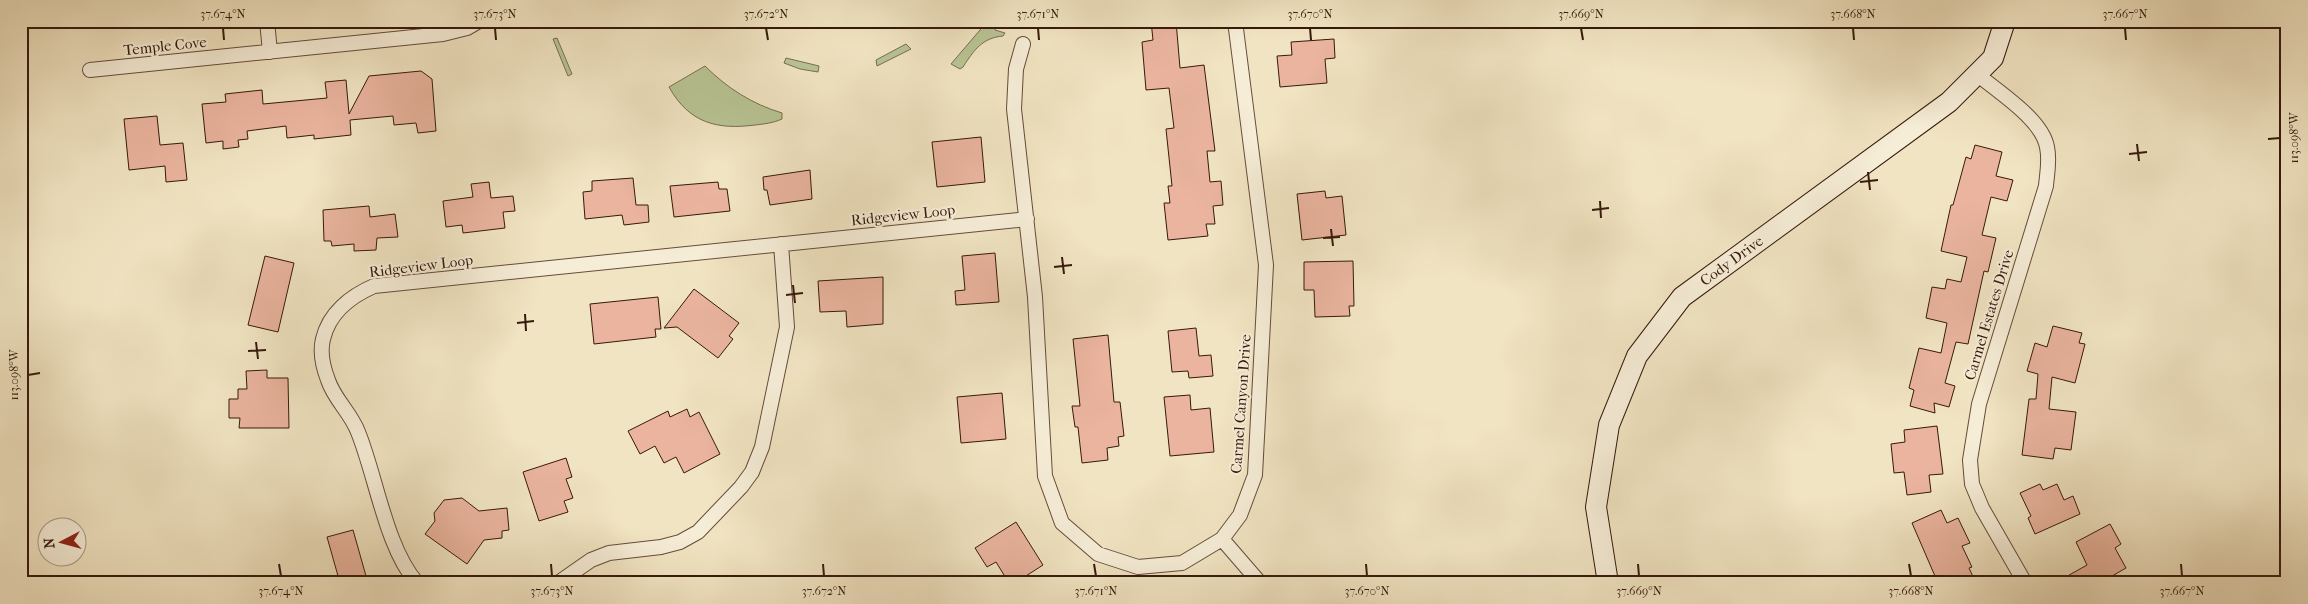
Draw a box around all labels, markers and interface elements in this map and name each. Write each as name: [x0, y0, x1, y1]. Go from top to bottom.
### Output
text: 37.674°N: [200, 7, 246, 21]
text: 37.673°N: [473, 7, 517, 21]
text: 37.672°N: [744, 7, 788, 21]
text: 37.671°N: [1017, 7, 1059, 21]
text: 37.670°N: [1287, 7, 1333, 21]
text: 37.669°N: [1558, 7, 1604, 21]
text: 37.668°N: [1830, 7, 1876, 21]
text: 37.667°N: [2102, 7, 2148, 21]
street label: Temple Cove: [123, 33, 208, 59]
text: 113.098°W: [2287, 111, 2301, 163]
street label: Ridgeview Loop: [850, 201, 956, 229]
street label: Cody Drive: [1697, 231, 1767, 290]
street label: Carmel Estates Drive: [1961, 247, 2018, 383]
street label: Ridgeview Loop: [368, 251, 474, 281]
street label: Carmel Canyon Drive: [1227, 333, 1255, 474]
text: 113.098°W: [7, 348, 21, 400]
north arrow: [38, 516, 88, 566]
text: N: [41, 537, 59, 549]
text: 37.674°N: [258, 584, 304, 598]
text: 37.673°N: [530, 584, 574, 598]
text: 37.672°N: [802, 584, 846, 598]
text: 37.671°N: [1075, 584, 1117, 598]
text: 37.670°N: [1344, 584, 1390, 598]
text: 37.669°N: [1616, 584, 1662, 598]
text: 37.668°N: [1888, 584, 1934, 598]
text: 37.667°N: [2159, 584, 2205, 598]

